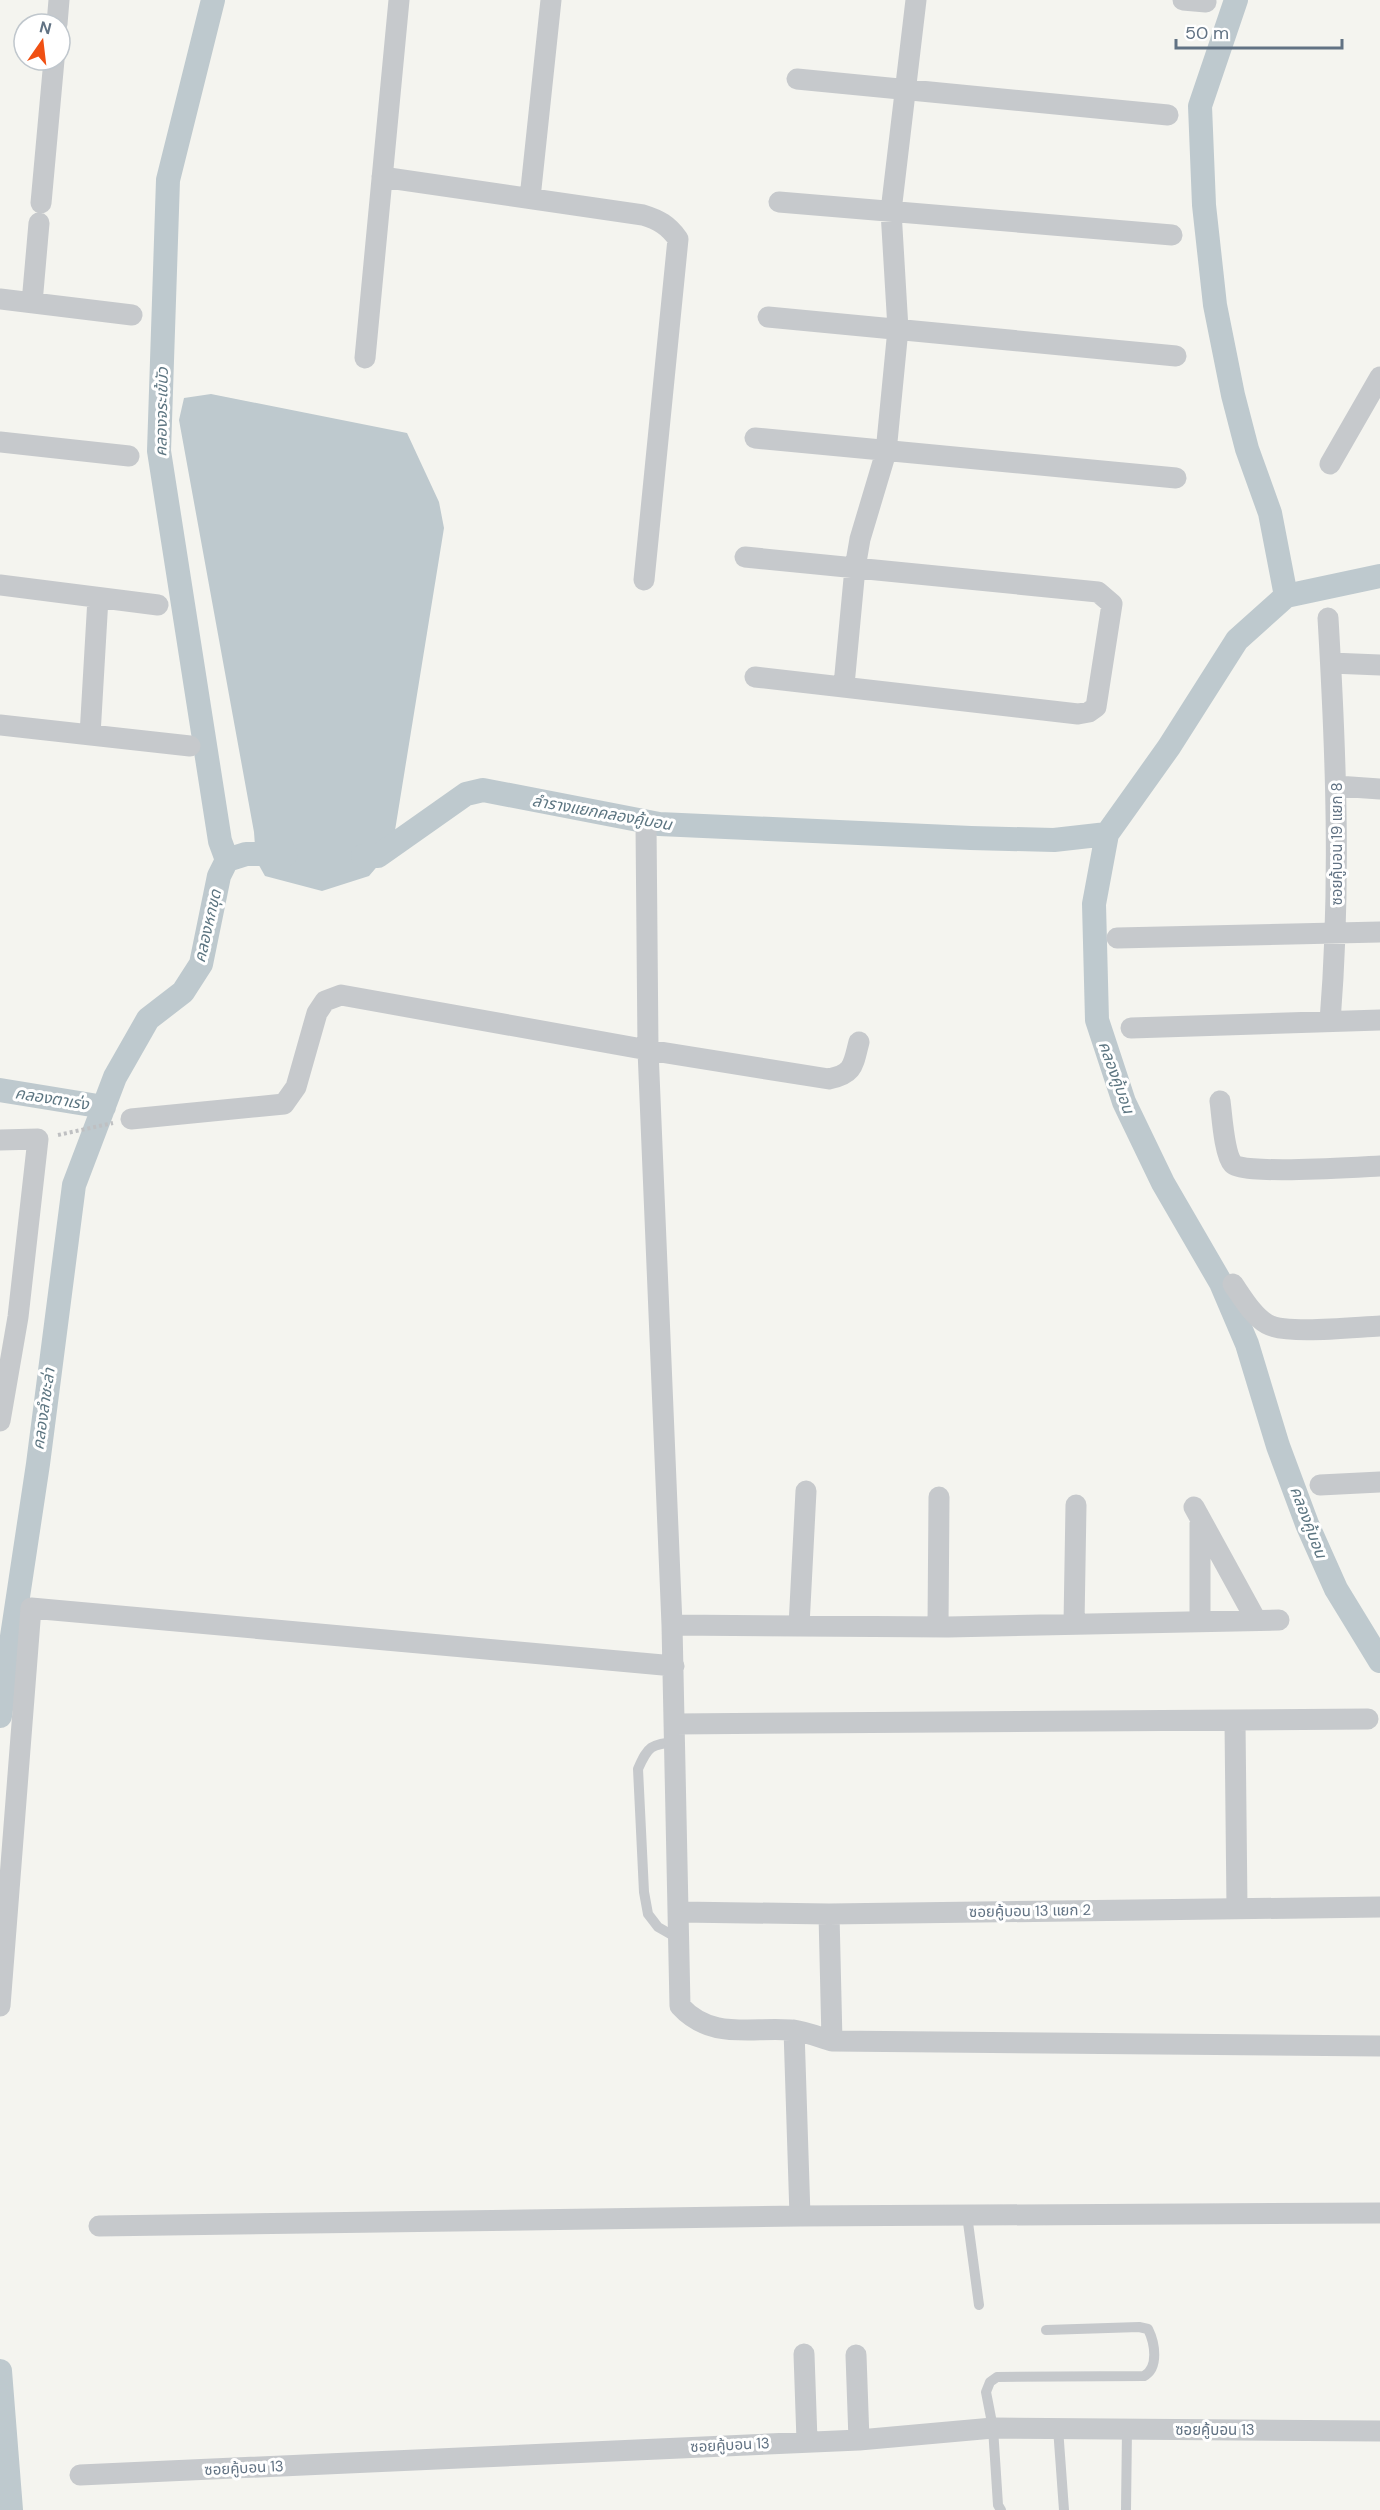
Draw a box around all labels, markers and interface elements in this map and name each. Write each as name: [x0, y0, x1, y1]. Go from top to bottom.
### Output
north arrow: [12, 12, 72, 72]
scale bar: [1176, 12, 1342, 50]
text: N: [37, 16, 54, 40]
text: 50 m: [1185, 21, 1229, 45]
water label: คลองจระเข้บัว: [150, 366, 173, 457]
street label: ซอยคู้บอน 19 แยก 8: [1327, 782, 1347, 906]
water label: ลำรางแยกคลองคู้บอน: [530, 790, 675, 835]
water label: คลองหกขุด: [189, 886, 226, 965]
water label: คลองคู้บอน: [1094, 1038, 1140, 1117]
water label: คลองตาเร่ง: [14, 1082, 92, 1115]
water label: คลองลำชะล่า: [27, 1365, 60, 1451]
water label: คลองคู้บอน: [1285, 1483, 1332, 1562]
street label: ซอยคู้บอน 13 แยก 2: [969, 1900, 1091, 1922]
street label: ซอยคู้บอน 13: [1175, 2420, 1255, 2440]
street label: ซอยคู้บอน 13: [690, 2433, 770, 2457]
street label: ซอยคู้บอน 13: [204, 2456, 284, 2480]

